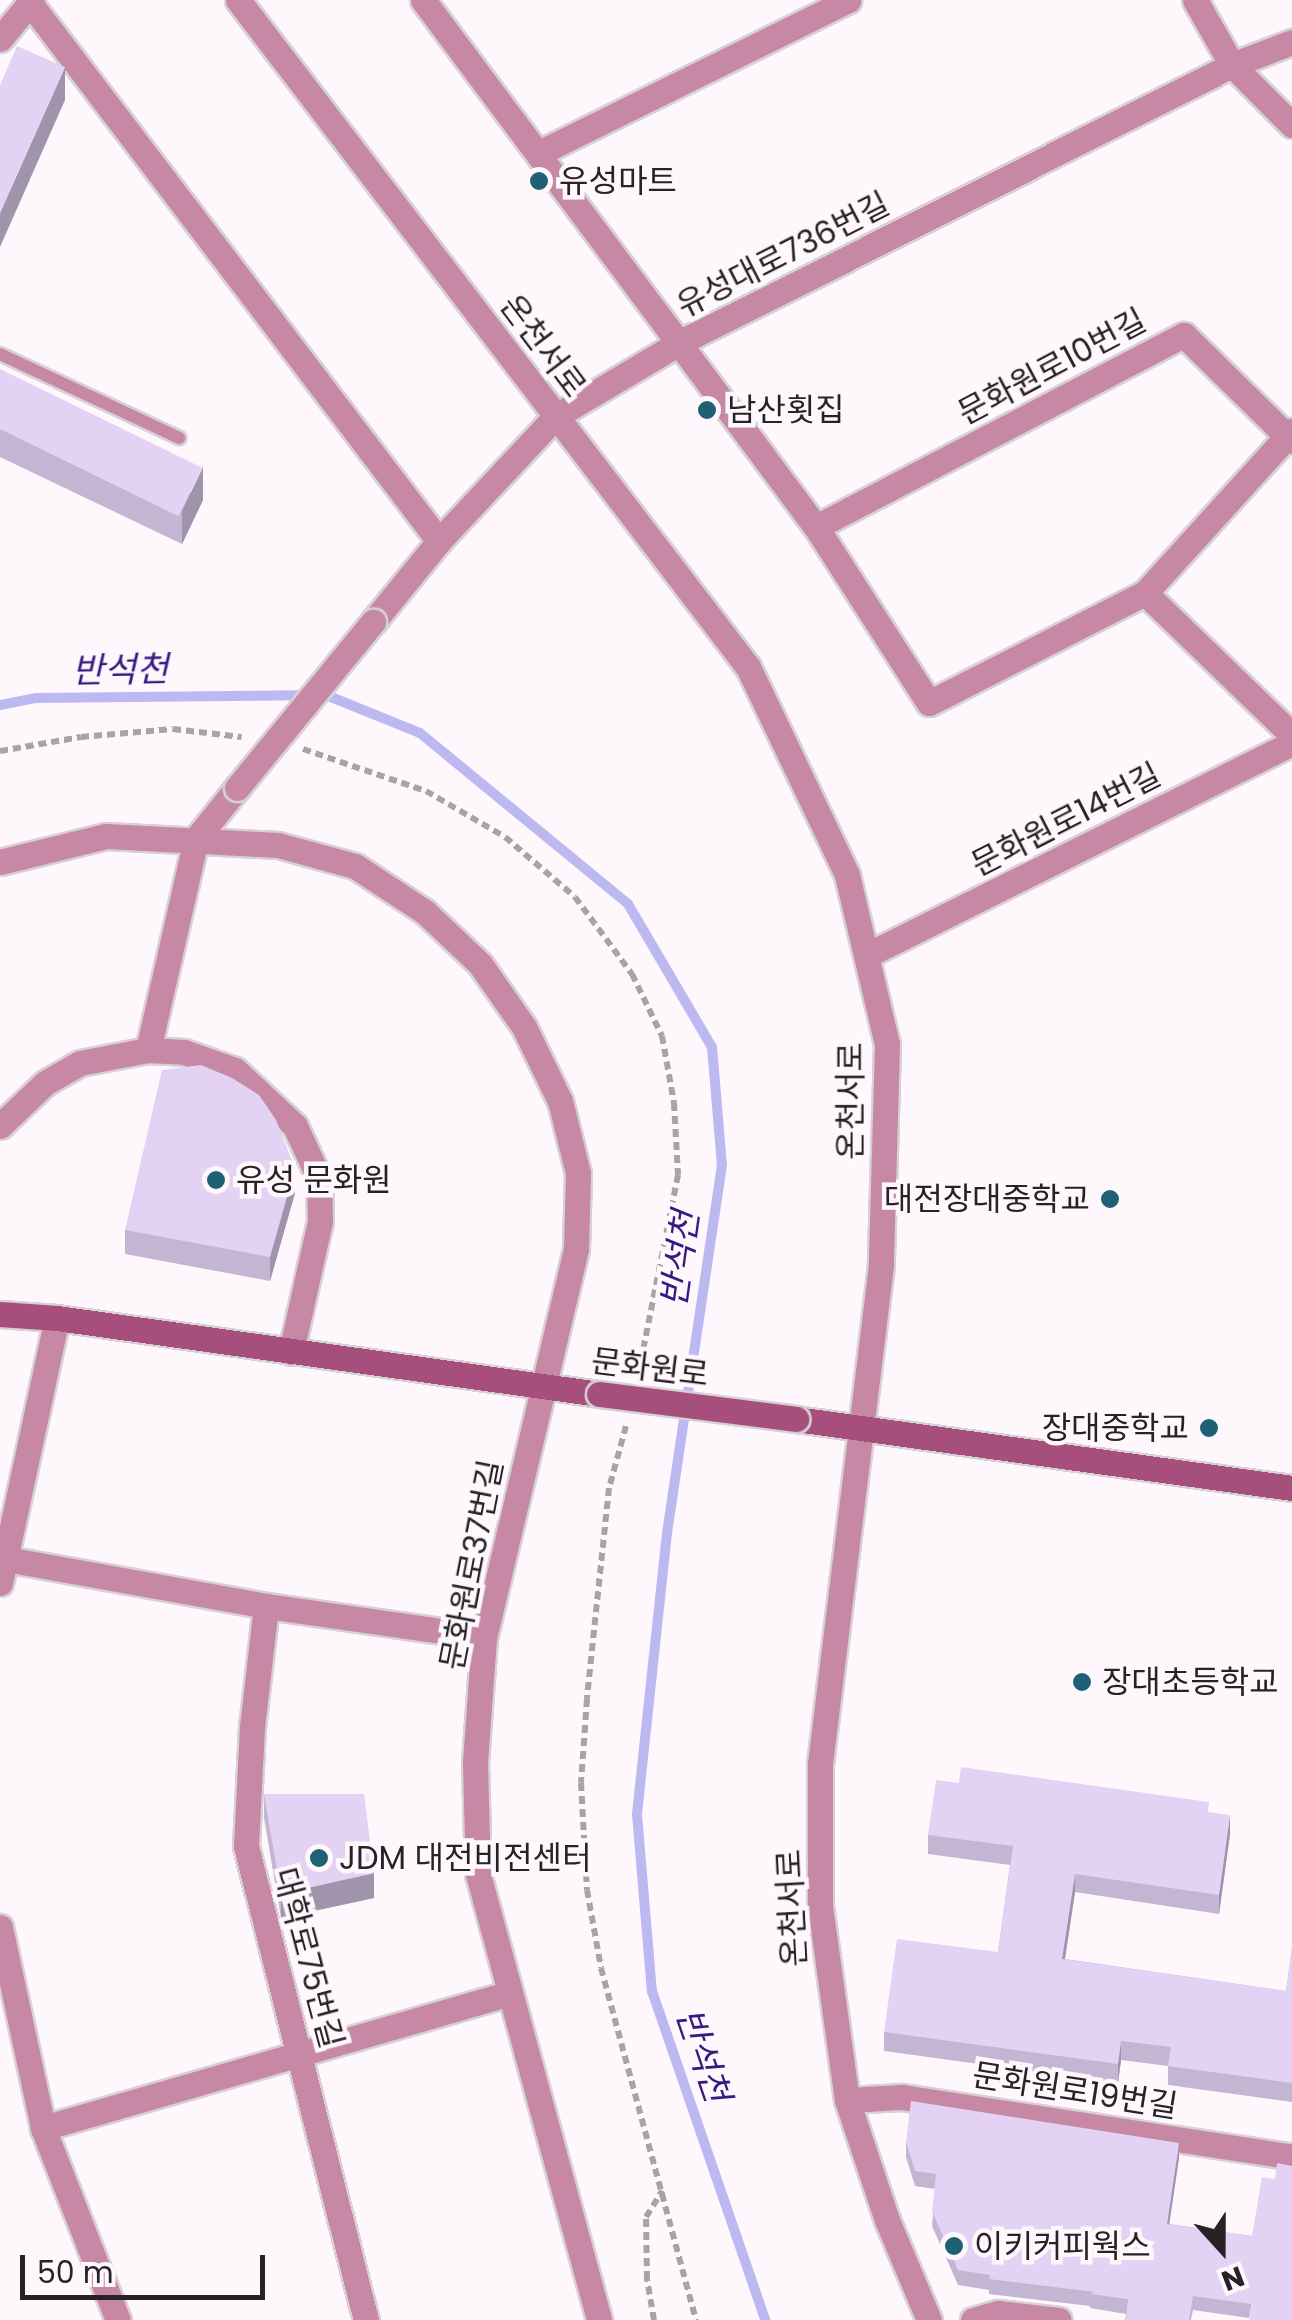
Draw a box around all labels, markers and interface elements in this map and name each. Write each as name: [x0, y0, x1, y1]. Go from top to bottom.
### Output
place label: 유성마트: [559, 162, 677, 200]
marker: 유성마트: [528, 170, 550, 192]
street label: 유성대로736번길: [670, 185, 896, 325]
street label: 온천서로: [492, 287, 594, 405]
street label: 문화원로10번길: [952, 301, 1152, 433]
place label: 남산횟집: [727, 391, 845, 429]
marker: 남산횟집: [696, 399, 718, 421]
water label: 반석천: [71, 648, 169, 692]
street label: 문화원로14번길: [965, 756, 1167, 884]
street label: 온천서로: [832, 1042, 870, 1160]
place label: 유성 문화원: [236, 1161, 392, 1199]
marker: 유성 문화원: [205, 1169, 227, 1191]
place label: 대전장대중학교: [884, 1180, 1090, 1218]
marker: 대전장대중학교: [1099, 1188, 1121, 1210]
water label: 반석천: [652, 1208, 708, 1310]
street label: 문화원로: [589, 1342, 711, 1394]
place label: 장대중학교: [1042, 1409, 1189, 1447]
marker: 장대중학교: [1198, 1417, 1220, 1439]
street label: 문화원로37번길: [433, 1457, 511, 1673]
place label: 장대초등학교: [1102, 1663, 1279, 1701]
marker: 장대초등학교: [1071, 1671, 1093, 1693]
place label: JDM 대전비전센터: [339, 1839, 591, 1877]
marker: JDM 대전비전센터: [308, 1847, 330, 1869]
street label: 온천서로: [770, 1848, 814, 1968]
street label: 대학로75번길: [266, 1864, 350, 2052]
water label: 반석천: [667, 2002, 739, 2108]
street label: 문화원로19번길: [970, 2056, 1180, 2126]
north arrow: [1172, 2200, 1272, 2300]
place label: 이키커피웍스: [974, 2227, 1151, 2265]
scale bar: [25, 2235, 270, 2297]
marker: 이키커피웍스: [943, 2235, 965, 2257]
text: 50 m: [37, 2251, 114, 2294]
text: N: [1216, 2256, 1250, 2300]

